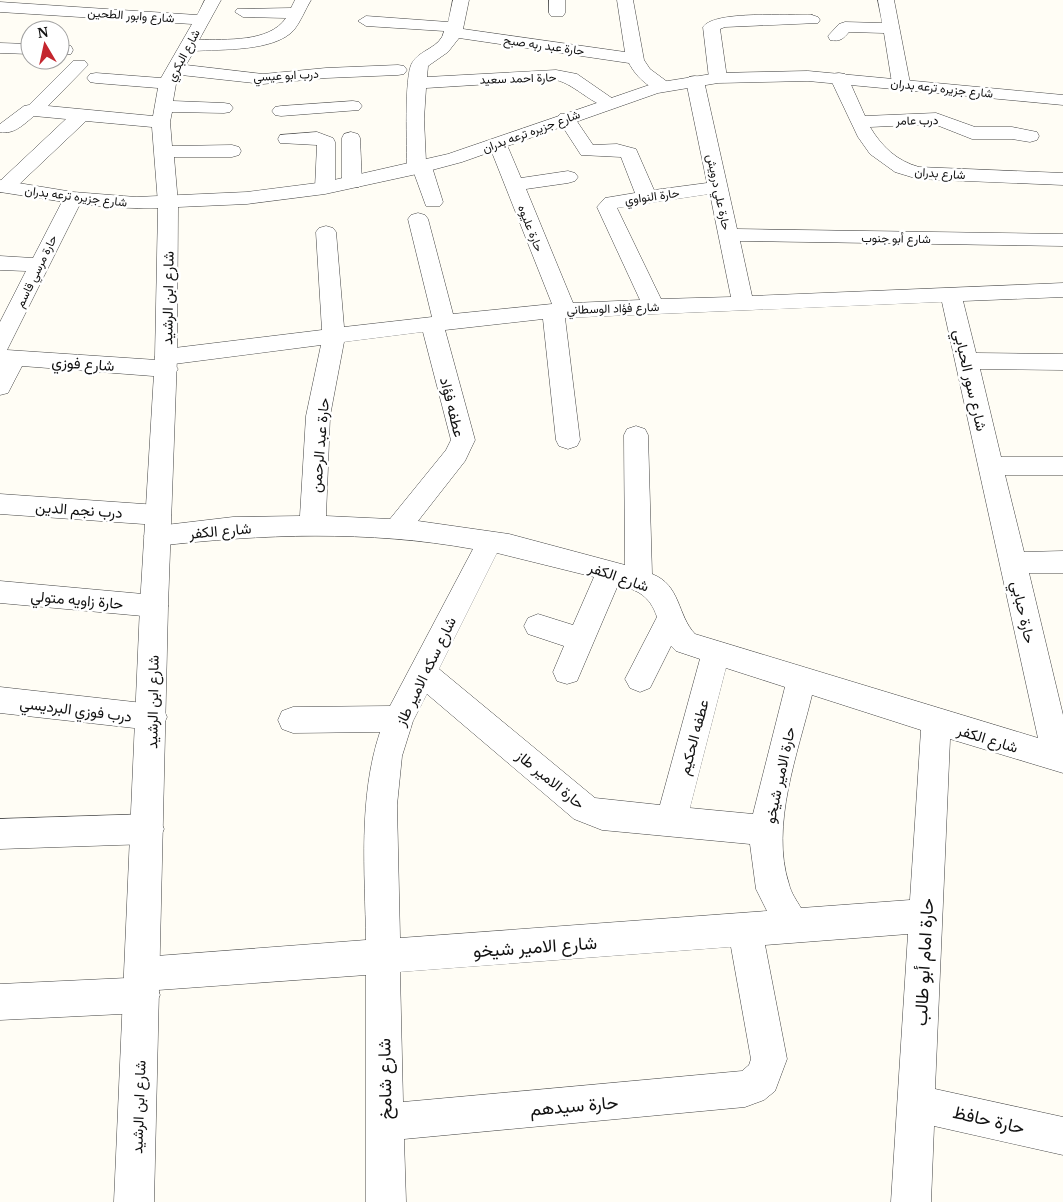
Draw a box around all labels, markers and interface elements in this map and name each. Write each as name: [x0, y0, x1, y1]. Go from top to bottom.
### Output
street label: شارع وابور الطحين: [87, 4, 175, 28]
north arrow: [20, 20, 70, 70]
text: N: [36, 21, 50, 42]
street label: شارع البكري: [163, 26, 206, 85]
street label: حارة عبد ربه صبح: [502, 32, 585, 60]
street label: درب ابو عيسي: [253, 66, 319, 87]
street label: حارة احمد سعيد: [479, 69, 557, 88]
street label: شارع جزيره ترعه بدران: [890, 75, 994, 103]
street label: شارع جزيره ترعه بدران: [480, 106, 583, 158]
street label: درب عامر: [894, 112, 939, 129]
street label: حارة علي درويش: [701, 153, 734, 232]
street label: شارع بدران: [914, 164, 966, 184]
street label: شارع جزيره ترعه بدران: [24, 182, 128, 212]
street label: حارة النواوي: [624, 185, 681, 210]
street label: حارة عليوه: [514, 203, 547, 254]
street label: شارع أبو جنوب: [861, 230, 931, 248]
street label: حارة مرسي قاسم: [12, 232, 63, 311]
street label: شارع ابن الرشيد: [156, 251, 180, 345]
street label: شارع فؤاد الوسطاني: [566, 299, 660, 320]
street label: شارع سور الحبابي: [946, 327, 992, 434]
street label: شارع فوزي: [51, 351, 115, 379]
street label: عطفه فؤاد: [436, 375, 470, 439]
street label: حارة عبد الرحمن: [305, 397, 334, 493]
street label: درب نجم الدين: [35, 496, 123, 523]
street label: شارع الكفر: [187, 517, 252, 545]
street label: شارع الكفر: [585, 556, 652, 598]
street label: حارة حبابي: [1003, 579, 1041, 646]
street label: حارة زاويه متولي: [29, 585, 124, 617]
street label: شارع سكه الامير طاز: [390, 613, 462, 731]
street label: شارع ابن الرشيد: [141, 655, 165, 749]
street label: درب فوزي البرديسي: [18, 692, 133, 730]
street label: عطفه الحكيم: [673, 697, 714, 777]
street label: شارع الكفر: [954, 719, 1021, 759]
street label: حارة الامير شيخو: [759, 725, 799, 825]
street label: حارة الامير طاز: [512, 745, 589, 813]
street label: حارة امام أبو طالب: [908, 897, 939, 1027]
street label: شارع الامير شيخو: [472, 930, 598, 963]
street label: شارع شامخ: [371, 1038, 398, 1120]
street label: شارع ابن الرشيد: [126, 1060, 152, 1154]
street label: حارة سيدهم: [529, 1089, 619, 1122]
street label: حارة حافظ: [951, 1099, 1027, 1139]

